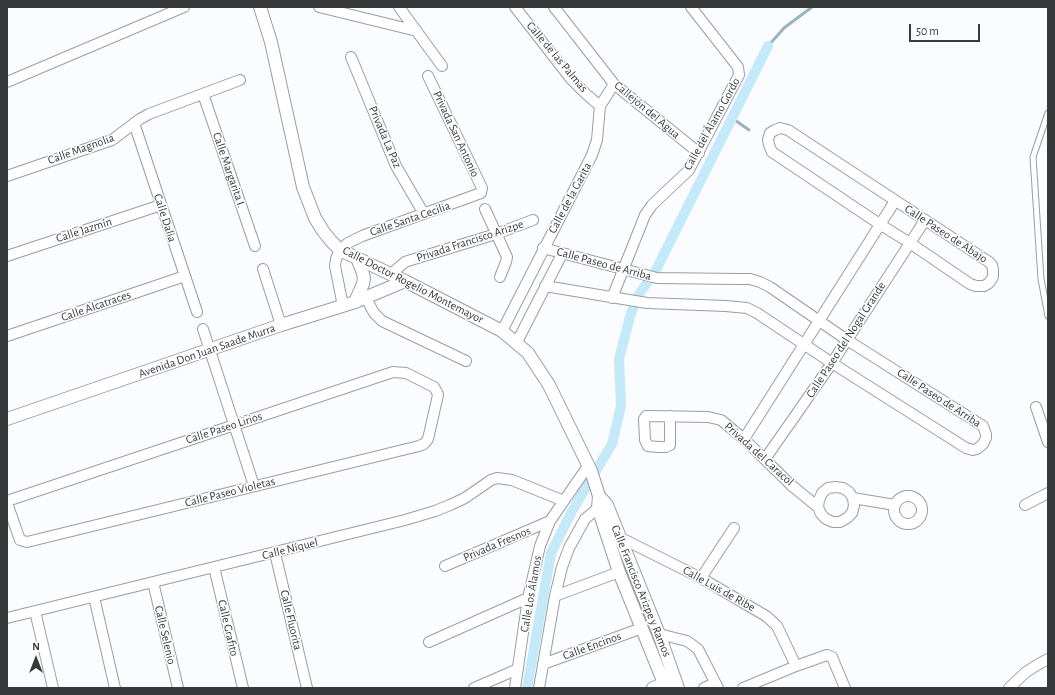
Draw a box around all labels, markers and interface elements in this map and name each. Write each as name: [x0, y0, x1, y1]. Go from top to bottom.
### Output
scale bar: [911, 16, 982, 42]
street label: Calle de las Palmas: [523, 19, 591, 95]
text: 50 m: [916, 25, 939, 37]
street label: Calle del Álamo Gordo: [681, 75, 743, 173]
street label: Callejón del Agua: [611, 78, 683, 142]
street label: Privada San Antonio: [430, 89, 482, 179]
street label: Privada La Paz: [365, 104, 405, 170]
street label: Calle Magnolia: [46, 130, 116, 168]
street label: Calle Margarita I.: [209, 130, 249, 210]
street label: Calle de la Garita: [545, 160, 595, 236]
street label: Calle Dalia: [150, 192, 180, 244]
street label: Calle Santa Cecilia: [368, 199, 452, 239]
street label: Calle Paseo de Abajo: [902, 202, 990, 266]
street label: Calle Jazmín: [54, 214, 114, 246]
street label: Privada Francisco Arizpe: [415, 217, 525, 265]
street label: Calle Doctor Rogelio Montemayor: [340, 243, 486, 327]
street label: Calle Paseo de Arriba: [555, 244, 653, 284]
street label: Calle Paseo del Nogal Grande: [803, 279, 889, 401]
street label: Calle Alcatraces: [59, 287, 133, 325]
street label: Avenida Don Juan Saade Murra: [137, 321, 277, 381]
street label: Calle Paseo de Arriba: [894, 365, 984, 431]
street label: Calle Paseo Lirios: [184, 409, 264, 447]
street label: Privada del Caracol: [721, 419, 797, 489]
street label: Calle Paseo Violetas: [183, 474, 277, 510]
street label: Privada Fresnos: [461, 523, 533, 565]
street label: Calle Francisco Arizpe y Ramos: [608, 523, 674, 659]
street label: Calle Níquel: [261, 535, 319, 563]
street label: Calle Los Álamos: [517, 555, 545, 633]
street label: Calle Luis de Ribe: [680, 563, 758, 615]
street label: Calle Fluorita: [277, 588, 305, 652]
street label: Calle Grafito: [215, 598, 241, 658]
street label: Calle Selenio: [151, 604, 179, 666]
street label: Calle Encinos: [561, 629, 623, 663]
north arrow: [16, 639, 56, 679]
text: N: [32, 641, 40, 652]

